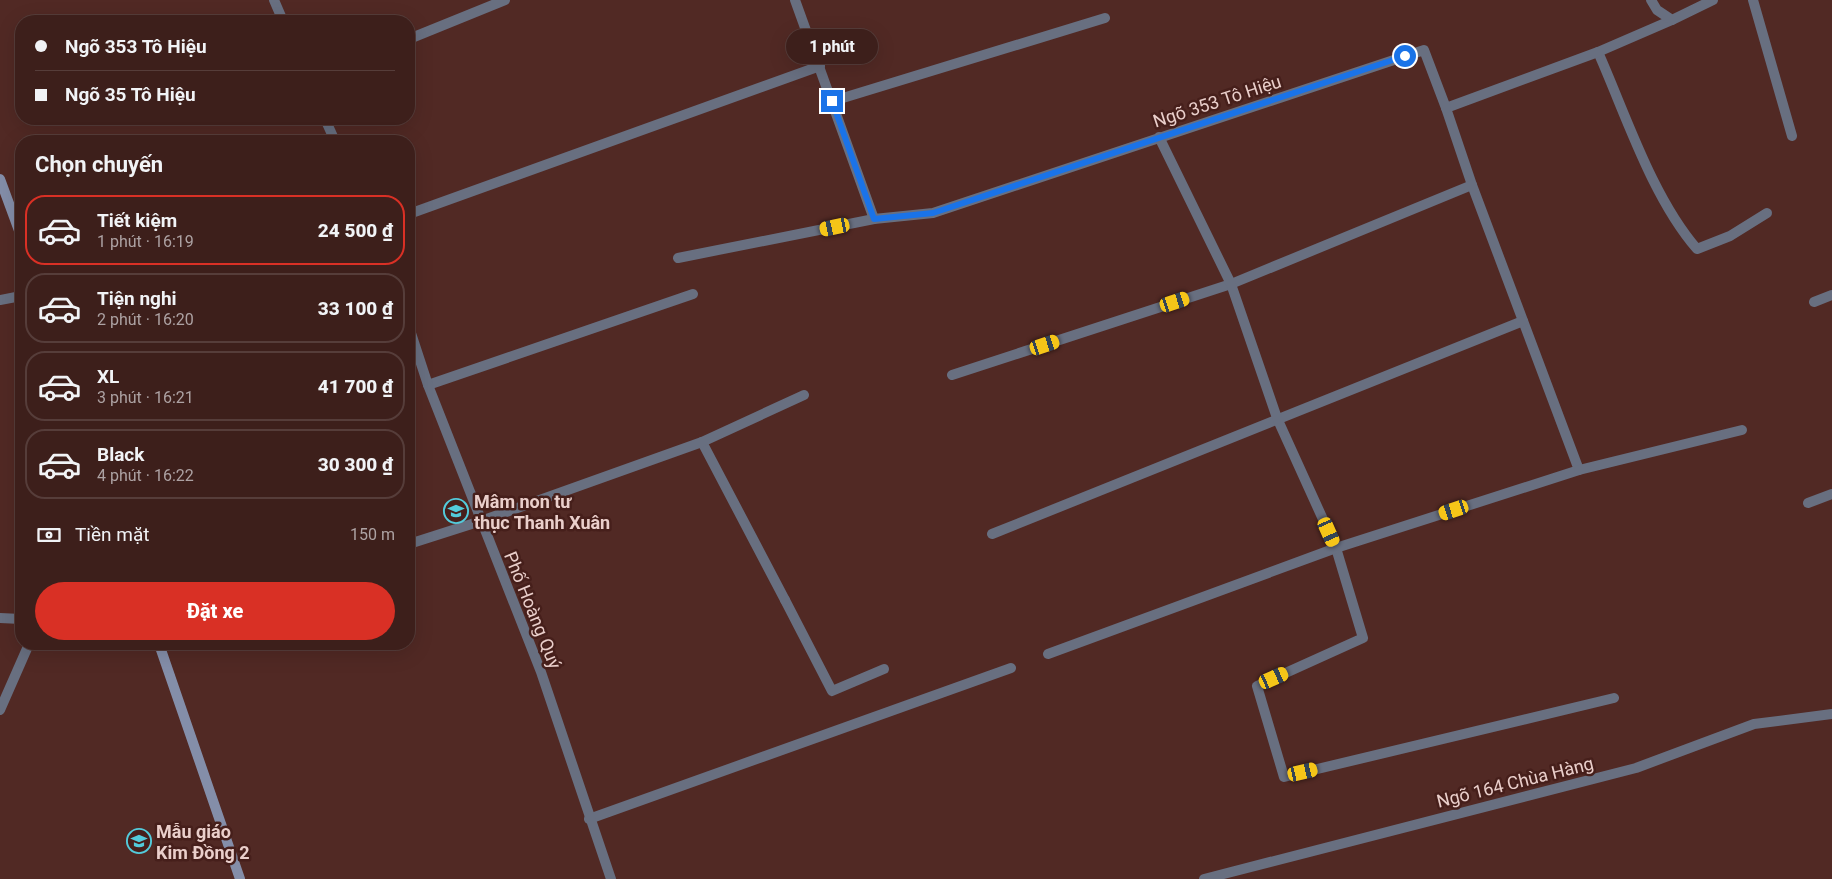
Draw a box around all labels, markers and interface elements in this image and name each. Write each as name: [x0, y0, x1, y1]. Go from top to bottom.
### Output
callout: 1 phút: [786, 28, 878, 64]
text: Ngõ 353 Tô Hiệu: [65, 35, 207, 58]
text: 1 phút: [809, 37, 855, 56]
route start: [1394, 45, 1416, 67]
street label: Ngõ 353 Tô Hiệu: [1150, 70, 1284, 132]
text: Ngõ 35 Tô Hiệu: [65, 83, 196, 106]
route end: [821, 90, 843, 112]
text: Chọn chuyến: [35, 152, 163, 177]
icon: car: [37, 208, 82, 253]
text: Tiết kiệm: [97, 209, 177, 232]
car: [818, 217, 851, 237]
text: 24 500 ₫: [318, 219, 393, 242]
text: 1 phút · 16:19: [97, 232, 194, 251]
icon: car: [37, 286, 82, 331]
text: Tiện nghi: [97, 287, 177, 310]
car: [1158, 290, 1191, 314]
text: 33 100 ₫: [318, 297, 393, 320]
text: 2 phút · 16:20: [97, 310, 194, 329]
car: [1028, 333, 1061, 357]
icon: car: [37, 364, 82, 409]
text: XL: [97, 365, 119, 388]
text: 41 700 ₫: [318, 375, 393, 398]
text: 3 phút · 16:21: [97, 388, 194, 407]
icon: car: [37, 442, 82, 487]
text: Black: [97, 443, 144, 466]
text: 30 300 ₫: [318, 453, 393, 476]
text: 4 phút · 16:22: [97, 466, 194, 485]
place label: Mâm non tư thục Thanh Xuân: [474, 491, 610, 533]
school or university icon: Mâm non tư thục Thanh Xuân: [443, 498, 469, 524]
car: [1437, 498, 1470, 522]
car: [1316, 515, 1341, 549]
icon: cash: [35, 521, 63, 549]
text: Tiền mặt: [75, 523, 149, 546]
text: 150 m: [350, 525, 395, 544]
street label: Phố Hoàng Quý: [500, 548, 566, 672]
button: Đặt xe: [35, 582, 395, 640]
car: [1257, 665, 1290, 691]
street label: Ngõ 164 Chùa Hàng: [1434, 752, 1596, 812]
car: [1286, 761, 1319, 783]
place label: Mẫu giáo Kim Đồng 2: [156, 821, 250, 863]
school or university icon: Mẫu giáo Kim Đồng 2: [126, 828, 152, 854]

